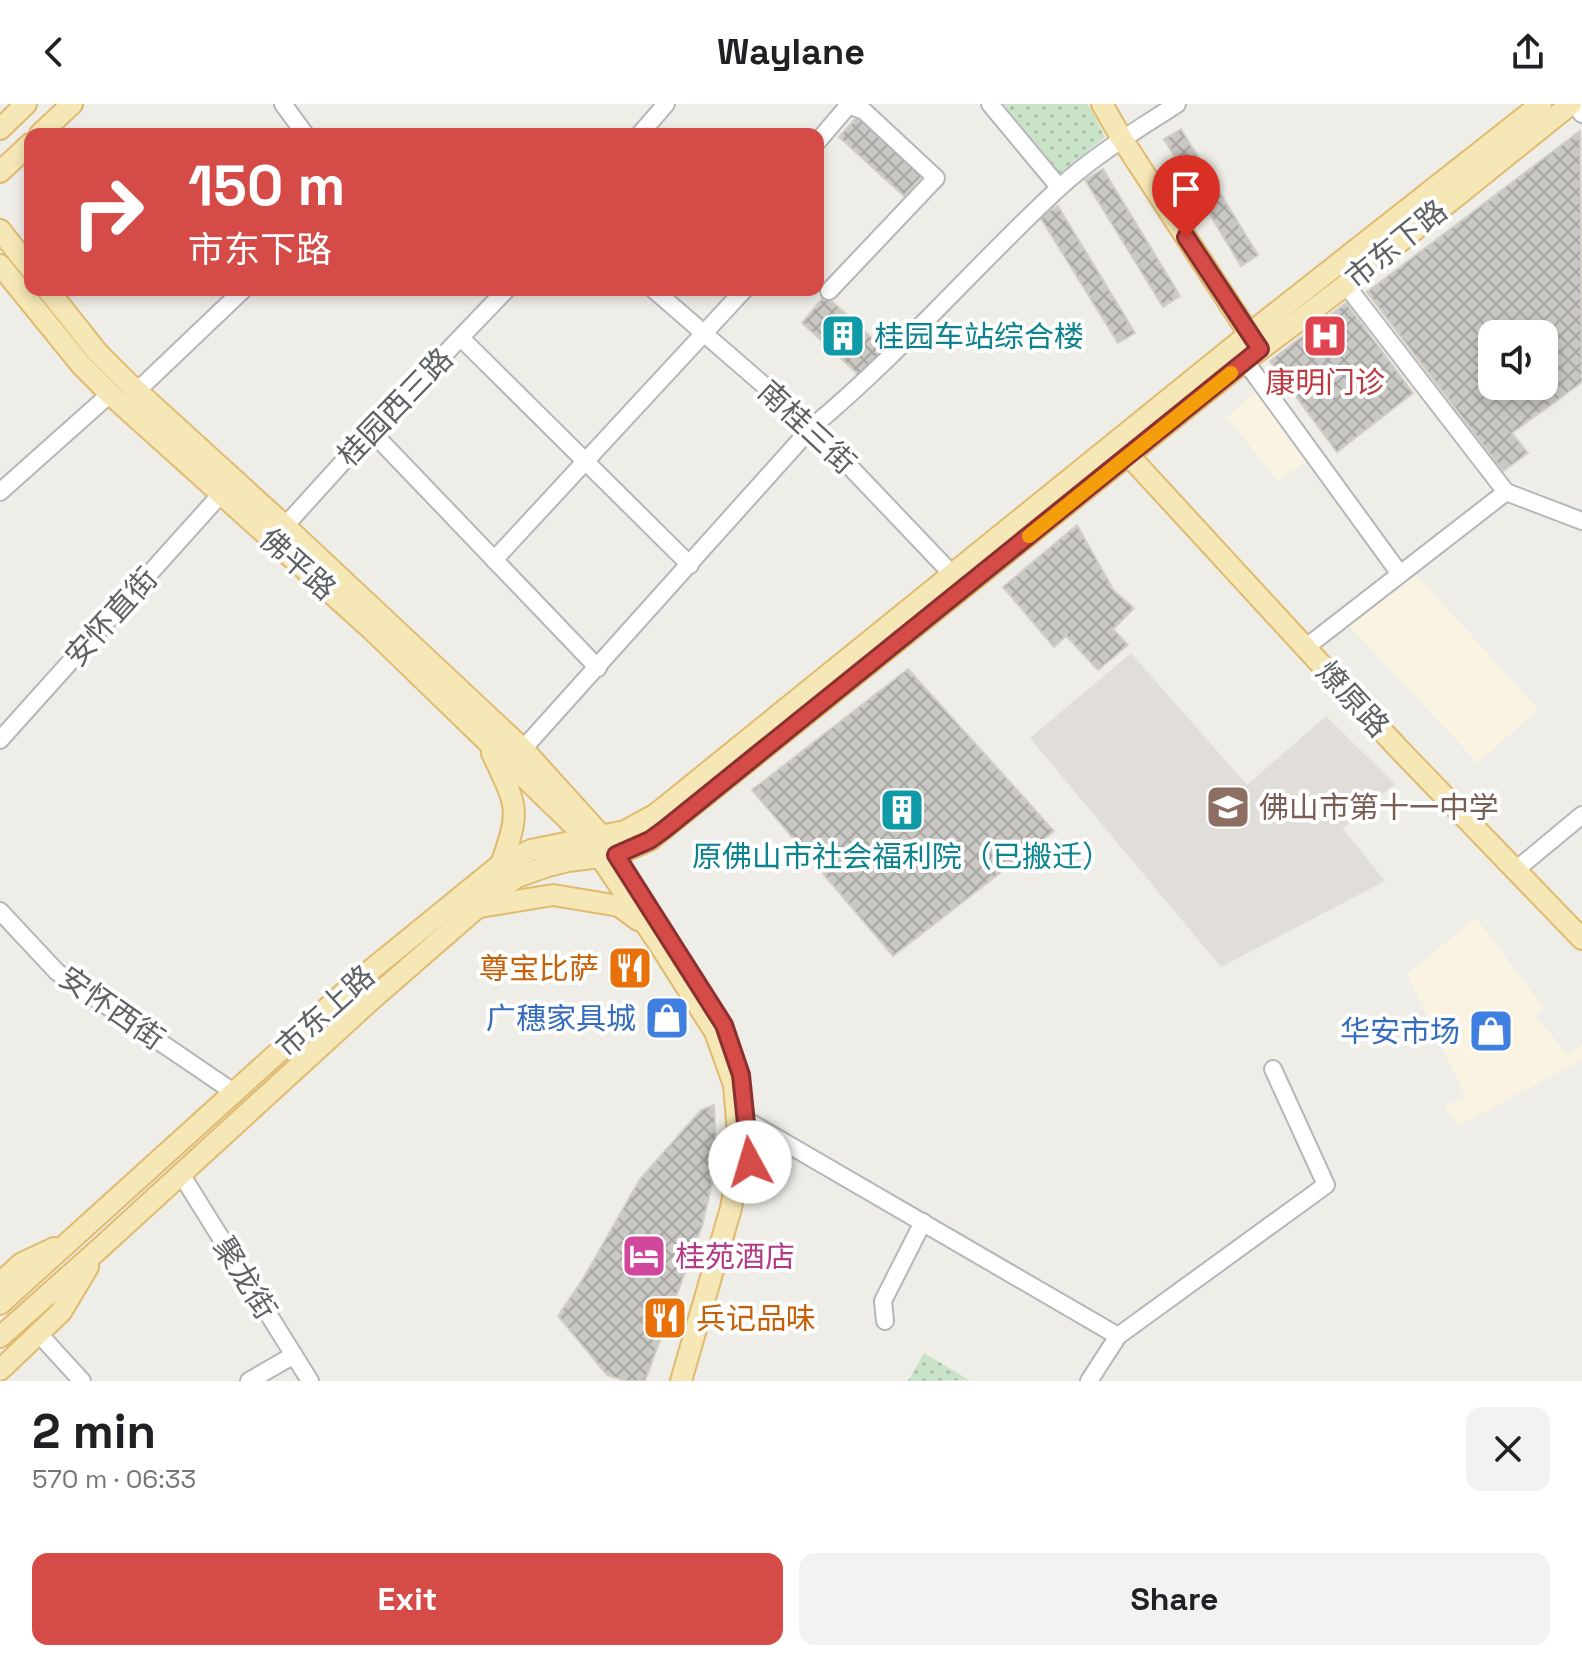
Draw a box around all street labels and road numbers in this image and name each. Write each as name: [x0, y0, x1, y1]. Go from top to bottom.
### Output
street label: 市东下路: [1337, 191, 1455, 297]
street label: 桂园西三路: [329, 340, 461, 474]
street label: 南桂三街: [750, 372, 864, 482]
street label: 佛平路: [252, 519, 344, 609]
street label: 安怀直街: [56, 559, 166, 675]
street label: 燎原路: [1308, 653, 1398, 745]
street label: 市东上路: [267, 956, 383, 1066]
street label: 安怀西街: [52, 958, 172, 1058]
street label: 聚龙街: [205, 1230, 285, 1326]

